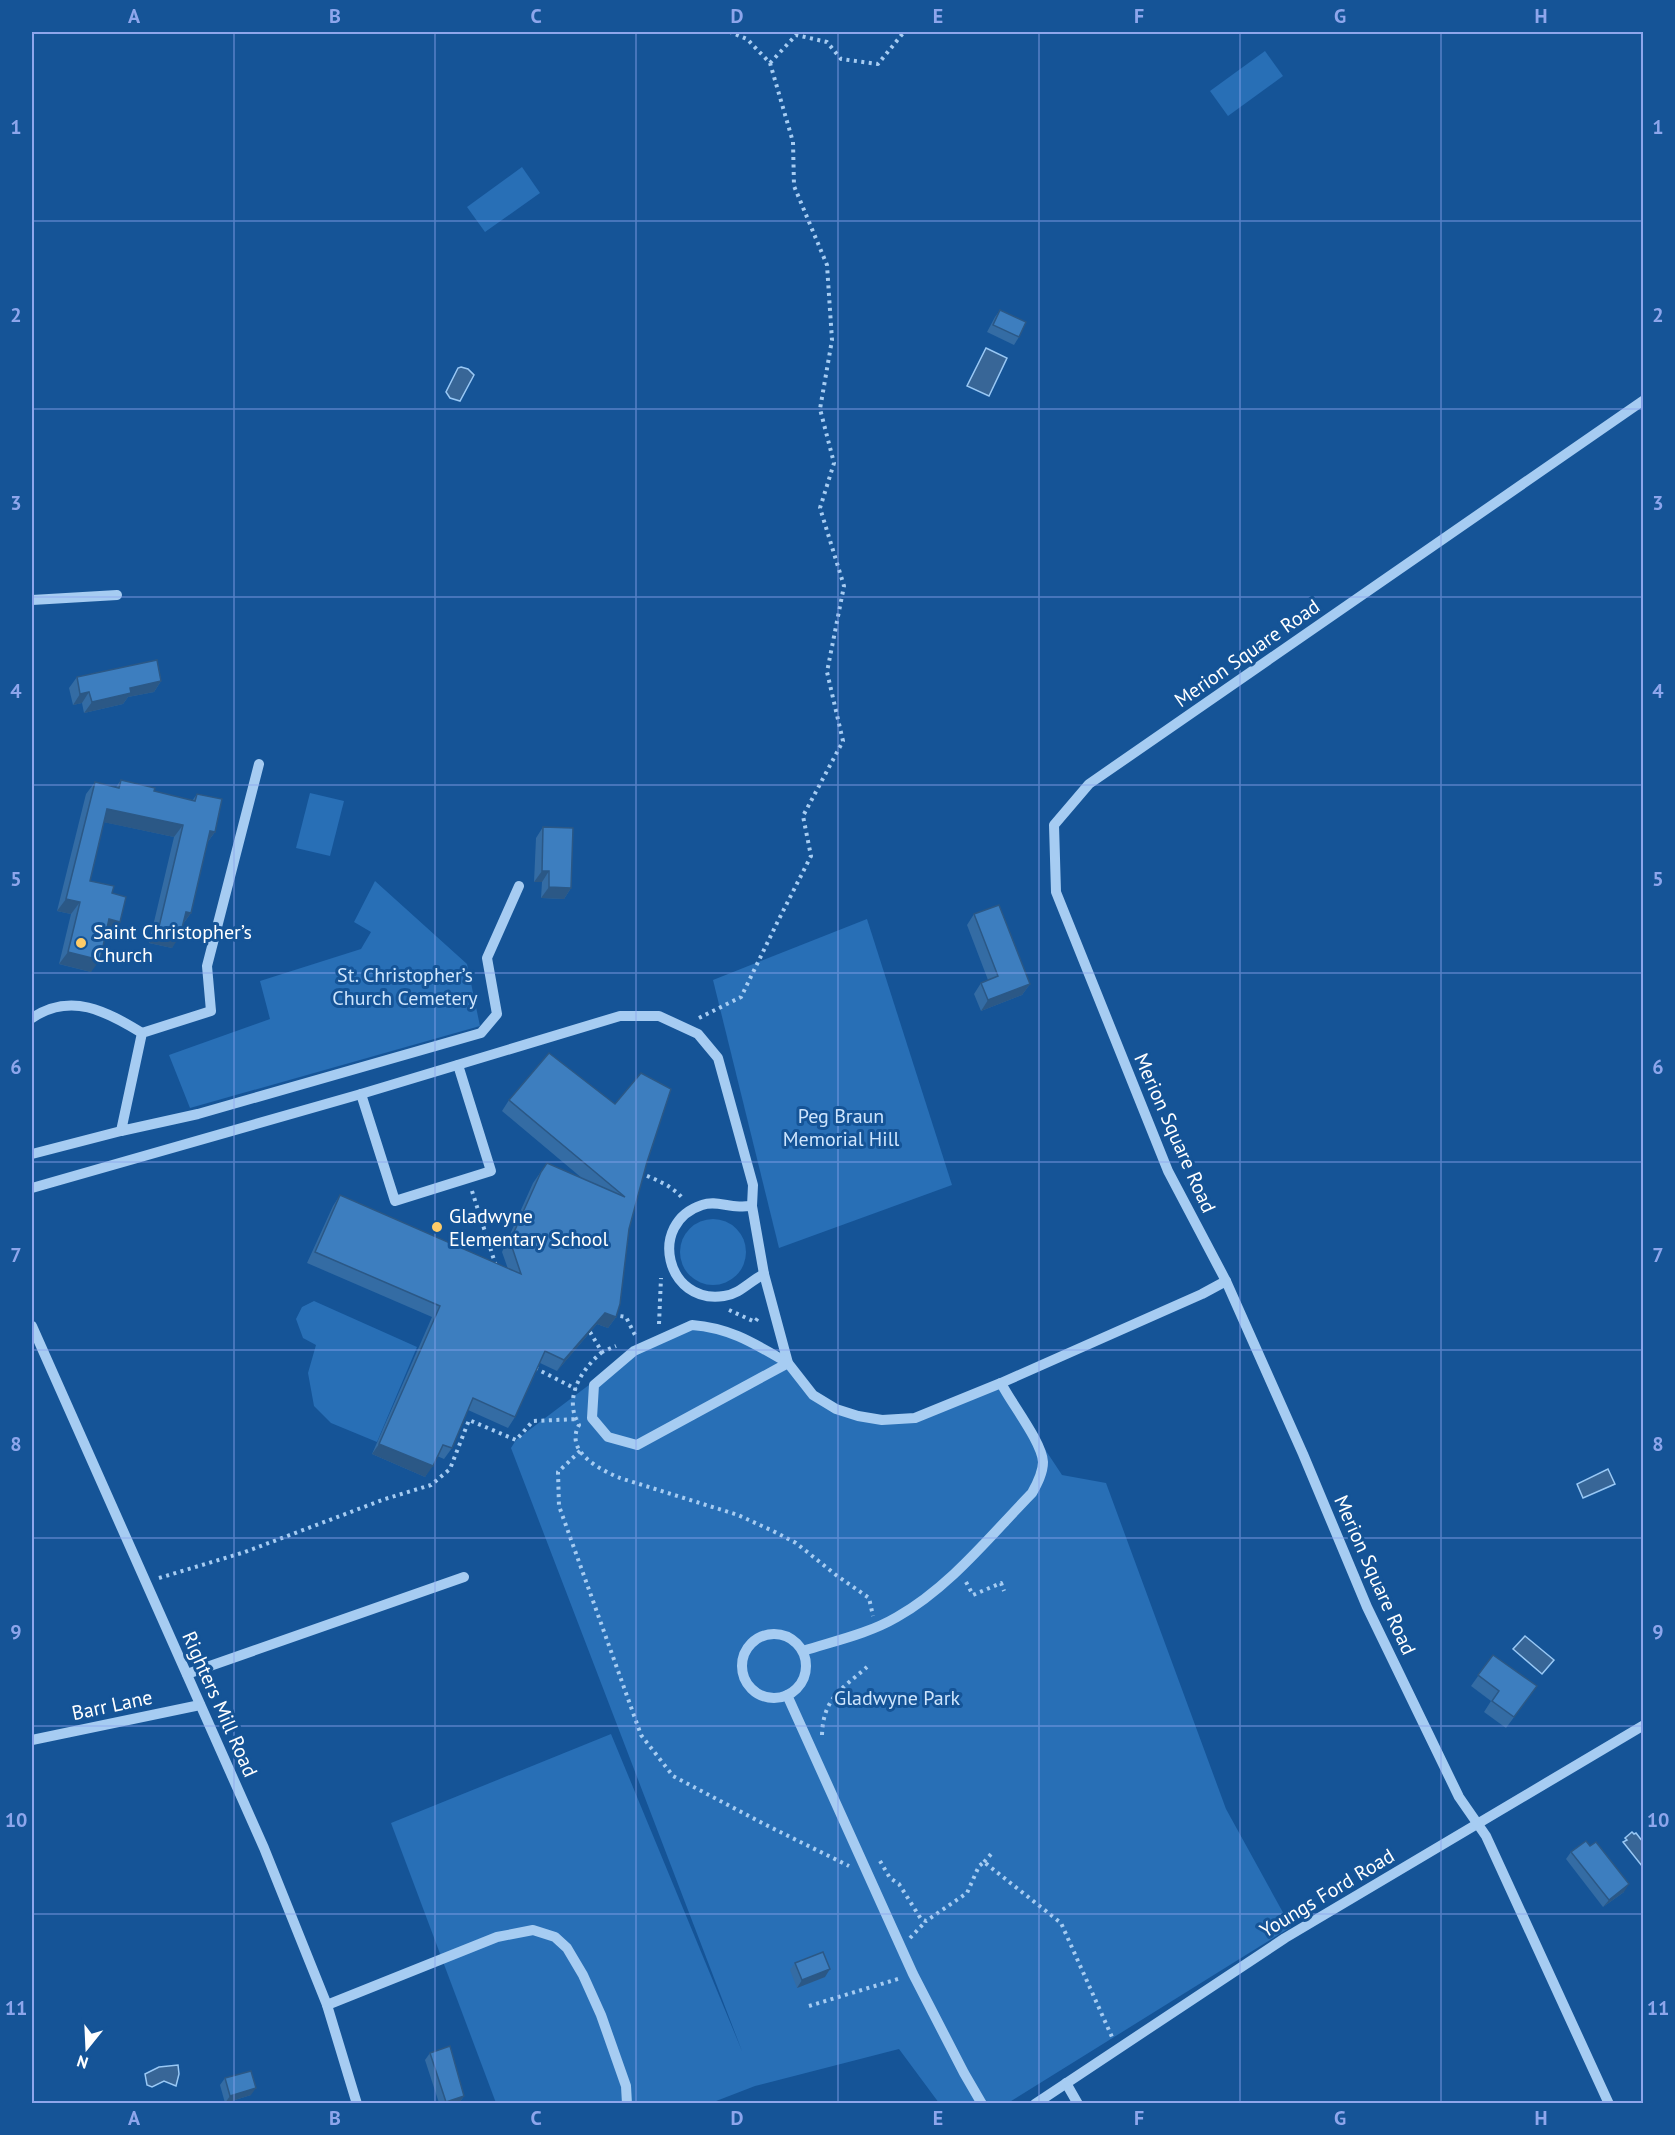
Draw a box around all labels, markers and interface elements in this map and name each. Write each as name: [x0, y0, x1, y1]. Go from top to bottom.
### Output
text: A: [128, 3, 141, 29]
text: B: [329, 3, 341, 29]
text: C: [530, 3, 542, 29]
text: D: [731, 3, 744, 29]
text: E: [933, 3, 943, 29]
text: F: [1134, 3, 1144, 29]
text: G: [1334, 3, 1346, 29]
text: H: [1534, 3, 1548, 29]
text: 1: [10, 114, 22, 140]
text: 1: [1652, 114, 1664, 140]
text: 2: [10, 302, 22, 328]
text: 2: [1652, 302, 1664, 328]
text: 3: [10, 490, 22, 516]
text: 3: [1652, 490, 1664, 516]
street label: Merion Square Road: [1169, 593, 1325, 713]
text: 4: [10, 678, 22, 704]
text: 4: [1652, 678, 1664, 704]
text: 5: [10, 866, 22, 892]
text: 5: [1652, 866, 1664, 892]
place label: Saint Christopher’s Church: [93, 919, 252, 968]
marker: Saint Christopher’s Church: [74, 936, 88, 950]
park label: St. Christopher’s Church Cemetery: [332, 962, 478, 1011]
street label: Merion Square Road: [1128, 1049, 1222, 1217]
text: 6: [10, 1054, 22, 1080]
text: 6: [1652, 1054, 1664, 1080]
park label: Peg Braun Memorial Hill: [783, 1103, 899, 1152]
place label: Gladwyne Elementary School: [449, 1203, 609, 1252]
marker: Gladwyne Elementary School: [430, 1220, 444, 1234]
text: 7: [10, 1242, 22, 1268]
text: 7: [1652, 1242, 1664, 1268]
text: 8: [10, 1431, 22, 1457]
text: 8: [1652, 1431, 1664, 1457]
street label: Merion Square Road: [1328, 1491, 1422, 1659]
text: 9: [10, 1619, 22, 1645]
text: 9: [1652, 1619, 1664, 1645]
street label: Righters Mill Road: [176, 1627, 264, 1781]
street label: Barr Lane: [69, 1684, 155, 1726]
park label: Gladwyne Park: [834, 1685, 960, 1711]
text: 10: [5, 1807, 27, 1833]
text: 10: [1647, 1807, 1669, 1833]
street label: Youngs Ford Road: [1255, 1843, 1399, 1943]
text: 11: [5, 1995, 27, 2021]
text: 11: [1647, 1995, 1669, 2021]
north arrow: [57, 2018, 117, 2078]
text: N: [74, 2051, 90, 2073]
text: A: [128, 2105, 141, 2131]
text: B: [329, 2105, 341, 2131]
text: C: [530, 2105, 542, 2131]
text: D: [731, 2105, 744, 2131]
text: E: [933, 2105, 943, 2131]
text: F: [1134, 2105, 1144, 2131]
text: G: [1334, 2105, 1346, 2131]
text: H: [1534, 2105, 1548, 2131]

